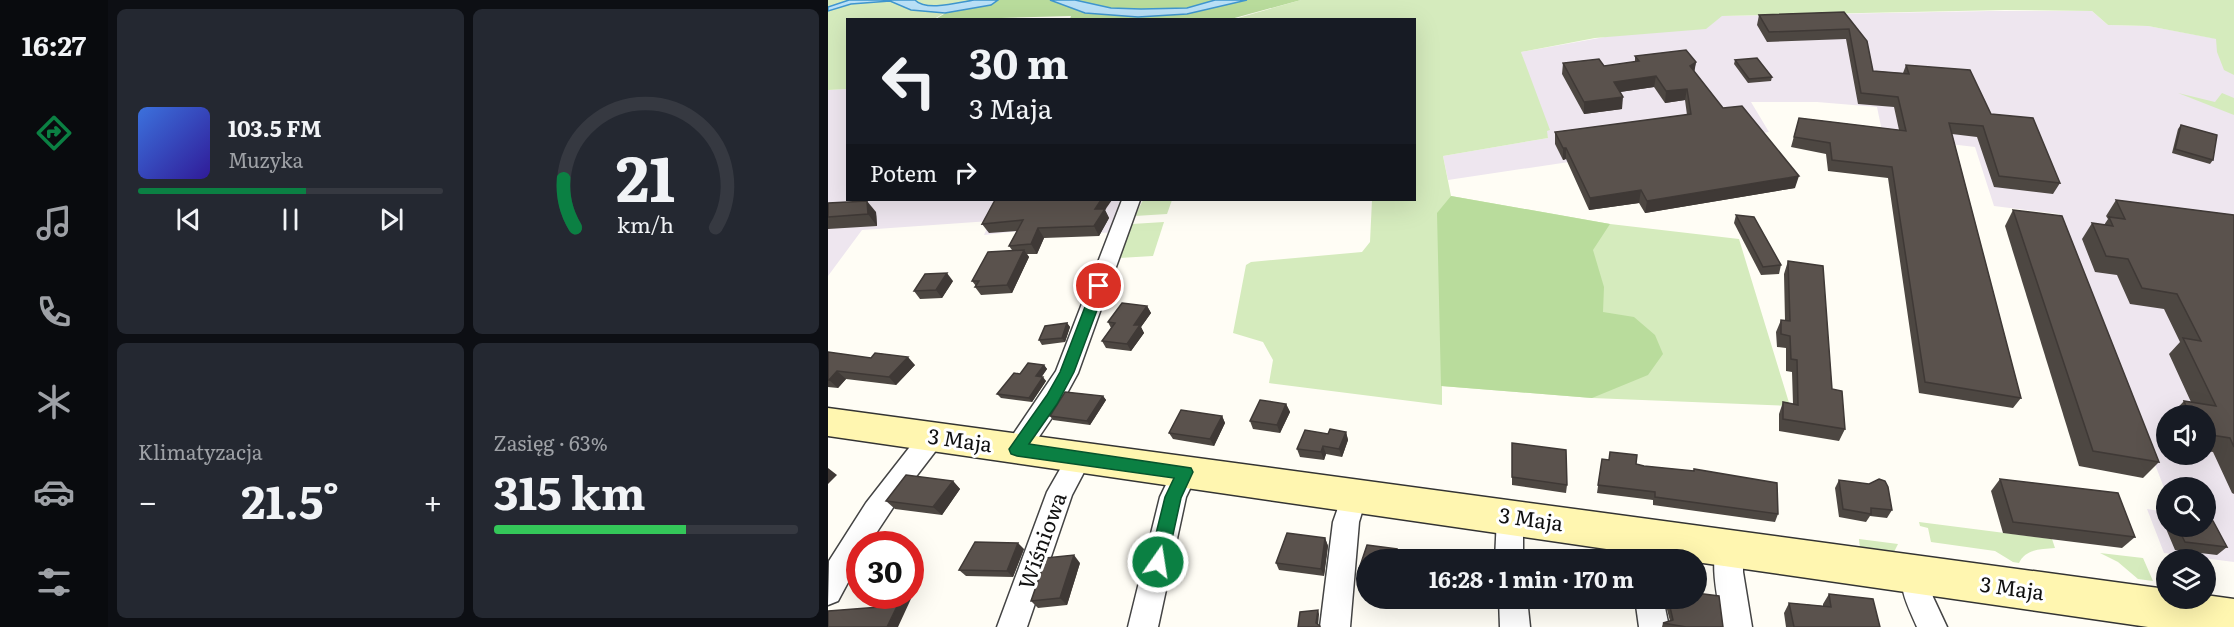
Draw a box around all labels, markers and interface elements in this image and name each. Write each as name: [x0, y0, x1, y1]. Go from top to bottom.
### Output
text: 16:27: [22, 24, 86, 64]
text: 30 m: [969, 30, 1069, 92]
icon: left: [870, 42, 948, 120]
text: 3 Maja: [969, 87, 1052, 127]
text: 103.5 FM: [228, 111, 322, 144]
icon: directions: [33, 112, 75, 154]
text: 21: [616, 130, 675, 222]
text: Muzyka: [228, 144, 303, 174]
text: Potem: [870, 156, 937, 189]
icon: right: [949, 156, 982, 189]
icon: music: [33, 202, 75, 244]
icon: previous: [172, 203, 205, 236]
icon: pause: [274, 203, 307, 236]
icon: next: [375, 203, 408, 236]
text: km/h: [617, 209, 674, 241]
pin: [1073, 260, 1124, 311]
icon: arrive: [1082, 269, 1115, 302]
icon: phone: [33, 291, 75, 333]
icon: climate: [33, 381, 75, 423]
map controls: [2156, 405, 2216, 609]
button: sound: [2156, 405, 2216, 465]
street label: 3 Maja: [926, 419, 995, 458]
text: Zasięg · 63%: [494, 427, 608, 457]
text: Klimatyzacja: [138, 436, 263, 466]
text: 315 km: [494, 457, 646, 524]
text: 21.5°: [241, 466, 339, 533]
icon: car: [33, 471, 75, 513]
text: −: [138, 475, 157, 524]
text: +: [423, 475, 442, 524]
button: search: [2156, 477, 2216, 537]
street label: Wiśniowa: [1009, 487, 1073, 593]
street label: 3 Maja: [1497, 498, 1566, 537]
position arrow: [1126, 530, 1190, 594]
speed limit sign: 30: [846, 531, 924, 609]
button: layers: [2156, 549, 2216, 609]
icon: filters: [33, 561, 75, 603]
text: 16:28 · 1 min · 170 m: [1429, 562, 1634, 595]
street label: 3 Maja: [1978, 567, 2047, 606]

